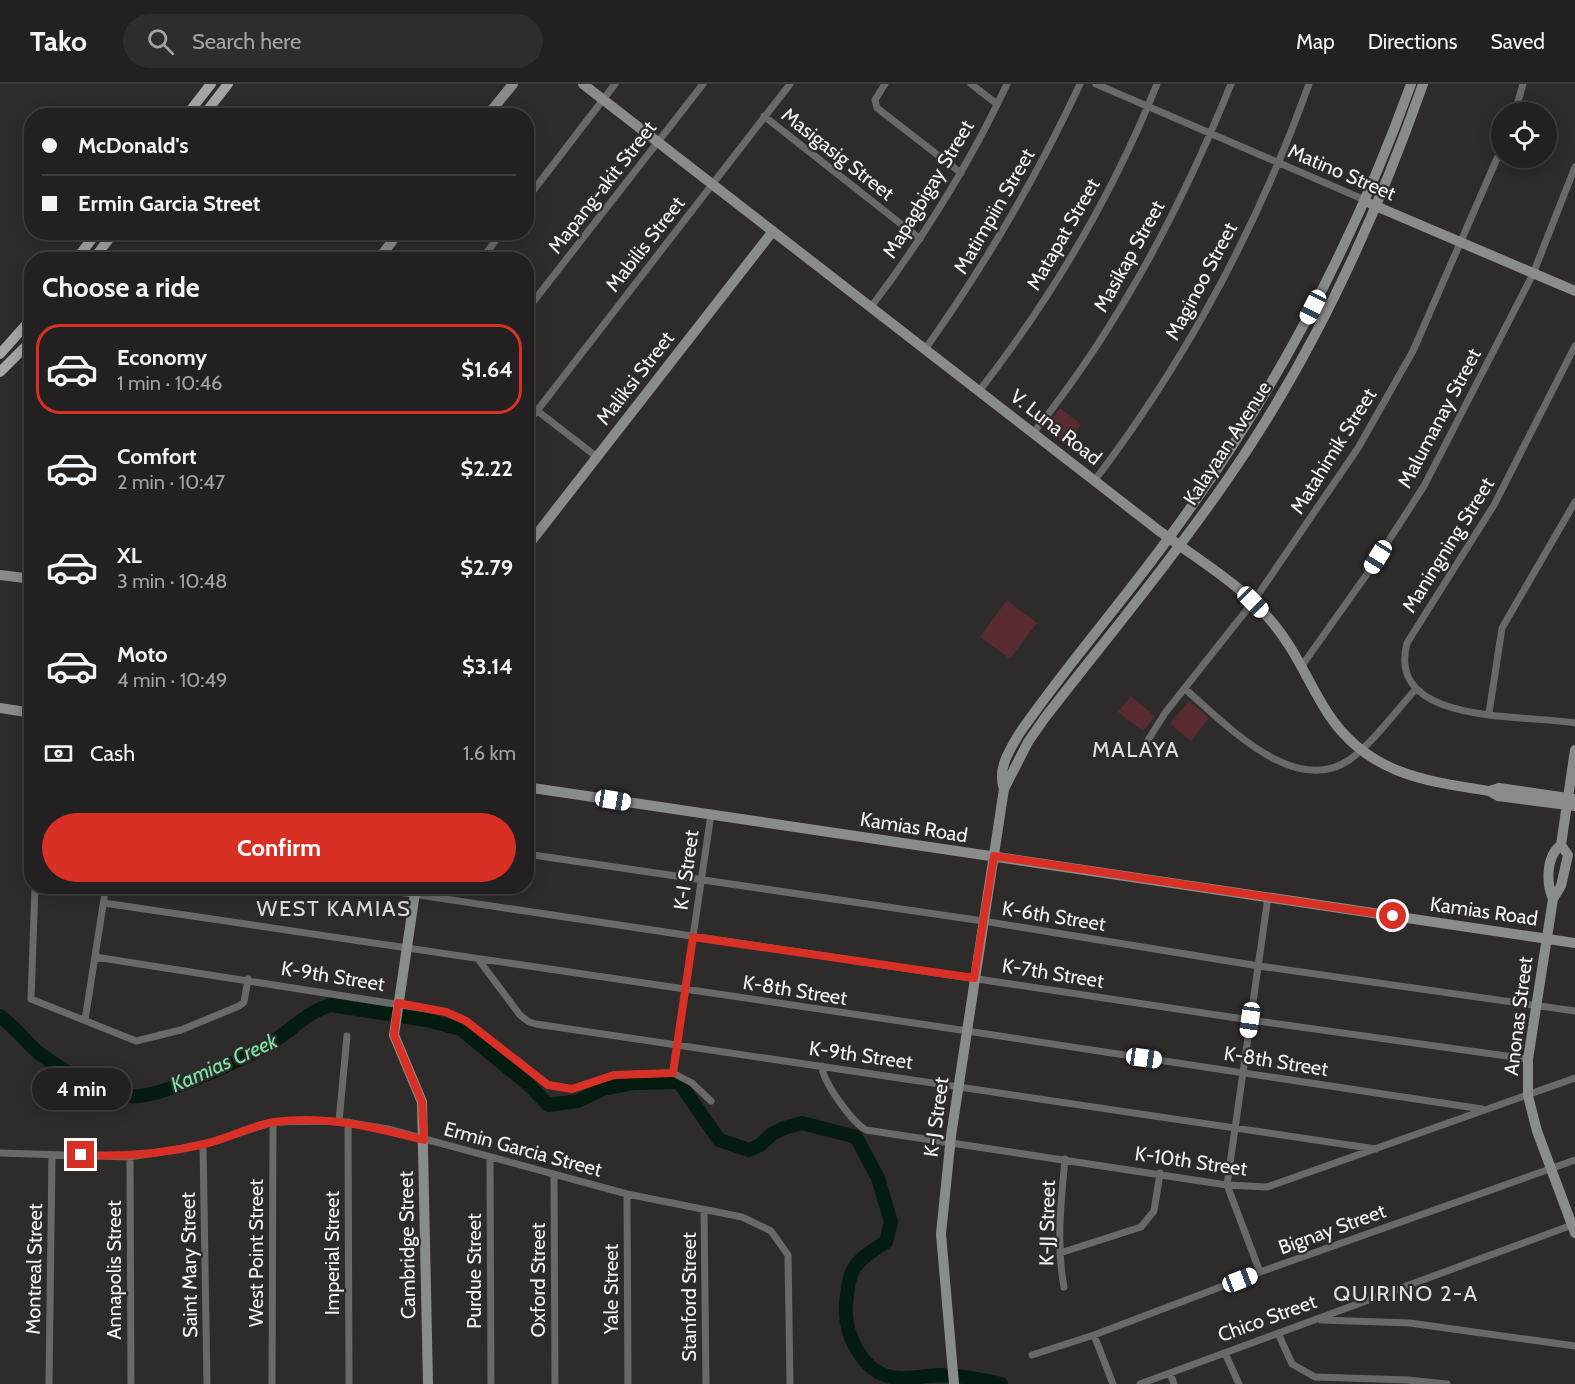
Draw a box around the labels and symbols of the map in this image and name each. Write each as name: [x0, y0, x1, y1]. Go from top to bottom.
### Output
street label: Masigasig Street: [777, 103, 899, 206]
street label: Mapagbigay Street: [877, 115, 979, 262]
street label: Mapang-akit Street: [543, 116, 661, 258]
street label: Matino Street: [1285, 139, 1400, 206]
street label: Matimpiin Street: [948, 144, 1040, 278]
street label: Matapat Street: [1021, 174, 1105, 294]
street label: Mabilis Street: [600, 191, 690, 296]
street label: Masikap Street: [1089, 196, 1170, 316]
street label: Maginoo Street: [1160, 218, 1242, 344]
car: [1297, 287, 1329, 327]
street label: Maliksi Street: [591, 326, 679, 430]
street label: Malumanay Street: [1392, 344, 1486, 492]
street label: Kalayaan Avenue: [1178, 376, 1276, 510]
street label: V. Luna Road: [1006, 384, 1106, 470]
street label: Matahimik Street: [1285, 384, 1381, 518]
street label: Maningning Street: [1397, 473, 1499, 617]
car: [1361, 537, 1395, 577]
car: [1234, 583, 1272, 621]
district label: MALAYA: [1092, 736, 1180, 763]
car: [594, 788, 632, 812]
street label: Kamias Road: [859, 807, 969, 847]
street label: K-I Street: [669, 828, 704, 912]
street label: Kamias Road: [1429, 892, 1539, 930]
district label: WEST KAMIAS: [257, 895, 411, 922]
street label: K-6th Street: [1001, 896, 1108, 936]
route start: [1379, 902, 1406, 929]
street label: K-7th Street: [1000, 953, 1106, 993]
street label: Anonas Street: [1499, 955, 1537, 1077]
street label: K-9th Street: [280, 956, 387, 996]
street label: K-8th Street: [741, 970, 849, 1010]
car: [1239, 1001, 1261, 1039]
water label: Kamias Creek: [167, 1028, 282, 1097]
street label: K-9th Street: [808, 1036, 915, 1074]
street label: K-8th Street: [1222, 1041, 1330, 1081]
car: [1125, 1047, 1163, 1069]
callout: 4 min: [32, 1068, 130, 1110]
street label: K-J Street: [919, 1075, 954, 1159]
street label: Ermin Garcia Street: [441, 1116, 605, 1182]
route end: [67, 1141, 94, 1168]
street label: K-10th Street: [1133, 1141, 1249, 1181]
street label: Cambridge Street: [394, 1170, 420, 1319]
street label: West Point Street: [244, 1179, 268, 1327]
street label: K-JJ Street: [1034, 1180, 1060, 1266]
street label: Imperial Street: [320, 1190, 344, 1315]
street label: Saint Mary Street: [176, 1192, 202, 1338]
street label: Bignay Street: [1275, 1198, 1389, 1259]
street label: Annapolis Street: [102, 1200, 126, 1340]
street label: Montreal Street: [21, 1203, 47, 1335]
street label: Purdue Street: [462, 1213, 486, 1329]
street label: Oxford Street: [526, 1222, 550, 1338]
street label: Stanford Street: [677, 1232, 701, 1362]
street label: Yale Street: [599, 1244, 623, 1335]
car: [1220, 1265, 1260, 1295]
district label: QUIRINO 2-A: [1333, 1280, 1479, 1307]
street label: Chico Street: [1214, 1289, 1320, 1347]

